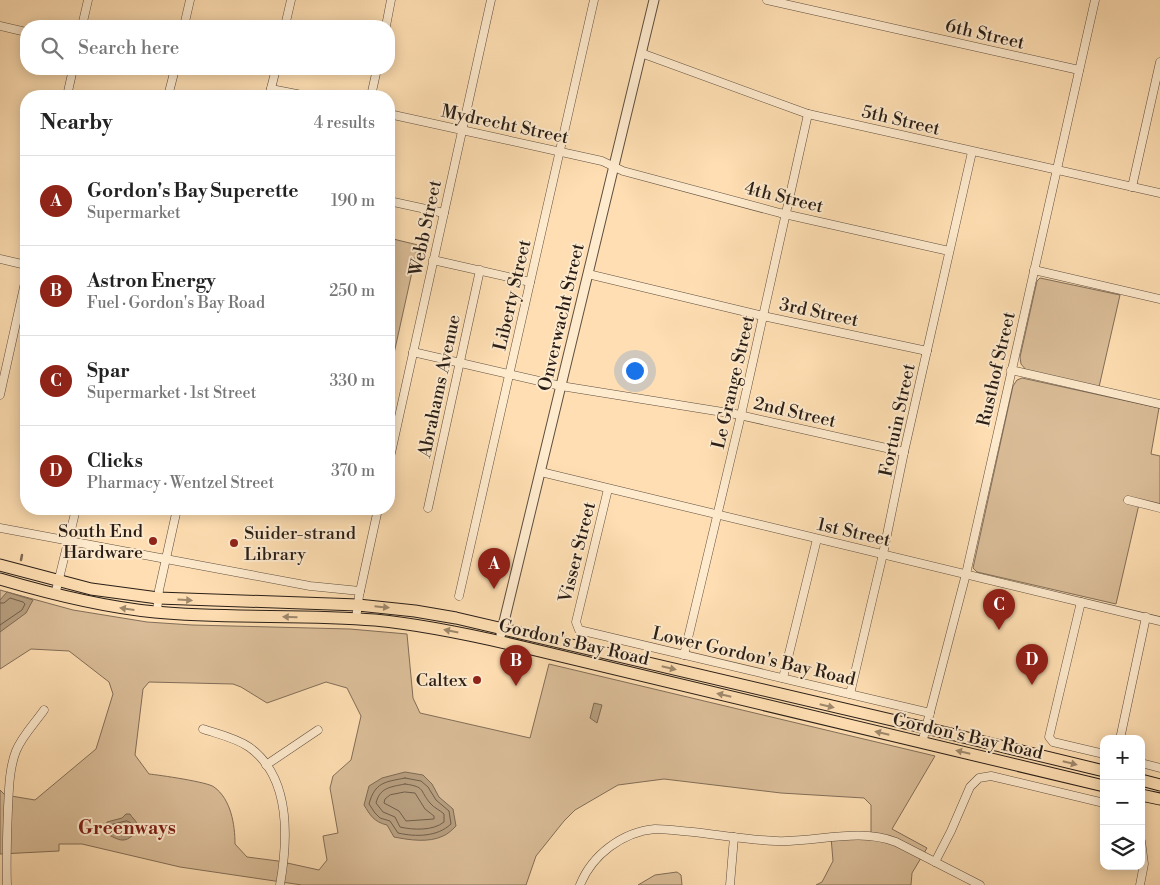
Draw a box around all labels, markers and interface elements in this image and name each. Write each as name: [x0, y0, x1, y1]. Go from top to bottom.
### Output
street label: 6th Street: [943, 14, 1027, 55]
search box: [20, 20, 395, 75]
icon: search: [38, 34, 66, 62]
text: Search here: [78, 36, 179, 60]
street label: Mydrecht Street: [439, 100, 571, 149]
street label: 5th Street: [859, 100, 943, 141]
text: Nearby: [40, 110, 113, 136]
text: 4 results: [314, 113, 375, 133]
street label: Webb Street: [404, 177, 447, 279]
street label: 4th Street: [742, 177, 826, 219]
text: Gordon's Bay Superette: [87, 179, 299, 203]
text: A: [50, 191, 62, 211]
text: 190 m: [331, 191, 375, 211]
text: Supermarket: [87, 203, 181, 223]
street label: Liberty Street: [489, 237, 537, 353]
street label: Onverwacht Street: [533, 240, 590, 393]
text: Astron Energy: [87, 269, 216, 293]
text: B: [50, 281, 62, 301]
text: 250 m: [329, 281, 375, 301]
text: Fuel · Gordon's Bay Road: [87, 293, 265, 313]
street label: 3rd Street: [777, 293, 861, 332]
street label: Rusthof Street: [972, 309, 1021, 429]
street label: Abrahams Avenue: [413, 312, 466, 461]
street label: Le Grange Street: [707, 313, 760, 451]
your location: [622, 358, 648, 384]
text: Spar: [87, 359, 130, 383]
street label: Fortuin Street: [874, 361, 921, 479]
text: C: [50, 371, 62, 391]
text: 330 m: [329, 371, 375, 391]
text: Supermarket · 1st Street: [87, 383, 256, 403]
street label: 2nd Street: [751, 392, 839, 433]
text: Clicks: [87, 449, 143, 473]
text: D: [50, 461, 62, 481]
text: 370 m: [331, 461, 375, 481]
text: Pharmacy · Wentzel Street: [87, 473, 274, 493]
street label: Visser Street: [554, 499, 601, 606]
street label: 1st Street: [815, 513, 893, 552]
place label: South End Hardware: [58, 520, 144, 564]
place label: Suider-strand Library: [244, 522, 357, 566]
marker: South End Hardware: [147, 535, 159, 547]
marker: Suider-strand Library: [228, 537, 240, 549]
pin: A: [478, 548, 510, 589]
pin: C: [983, 589, 1015, 630]
one-way arrow: [177, 597, 193, 605]
one-way arrow: [374, 603, 390, 611]
one-way arrow: [119, 605, 135, 613]
one-way arrow: [281, 613, 297, 621]
street label: Gordon's Bay Road: [497, 614, 651, 670]
street label: Lower Gordon's Bay Road: [650, 622, 859, 691]
one-way arrow: [443, 627, 459, 635]
pin: D: [1016, 644, 1048, 685]
pin: B: [500, 645, 532, 686]
one-way arrow: [662, 664, 677, 672]
place label: Caltex: [416, 669, 468, 692]
marker: Caltex: [471, 674, 483, 686]
one-way arrow: [716, 691, 731, 699]
one-way arrow: [820, 702, 835, 710]
street label: Gordon's Bay Road: [891, 708, 1046, 765]
one-way arrow: [874, 729, 889, 737]
map controls: [1100, 735, 1145, 870]
button: +: [1100, 735, 1145, 780]
one-way arrow: [955, 748, 970, 756]
one-way arrow: [1063, 759, 1078, 767]
button: −: [1100, 780, 1145, 825]
district label: Greenways: [78, 816, 176, 840]
button: layers: [1100, 825, 1145, 870]

